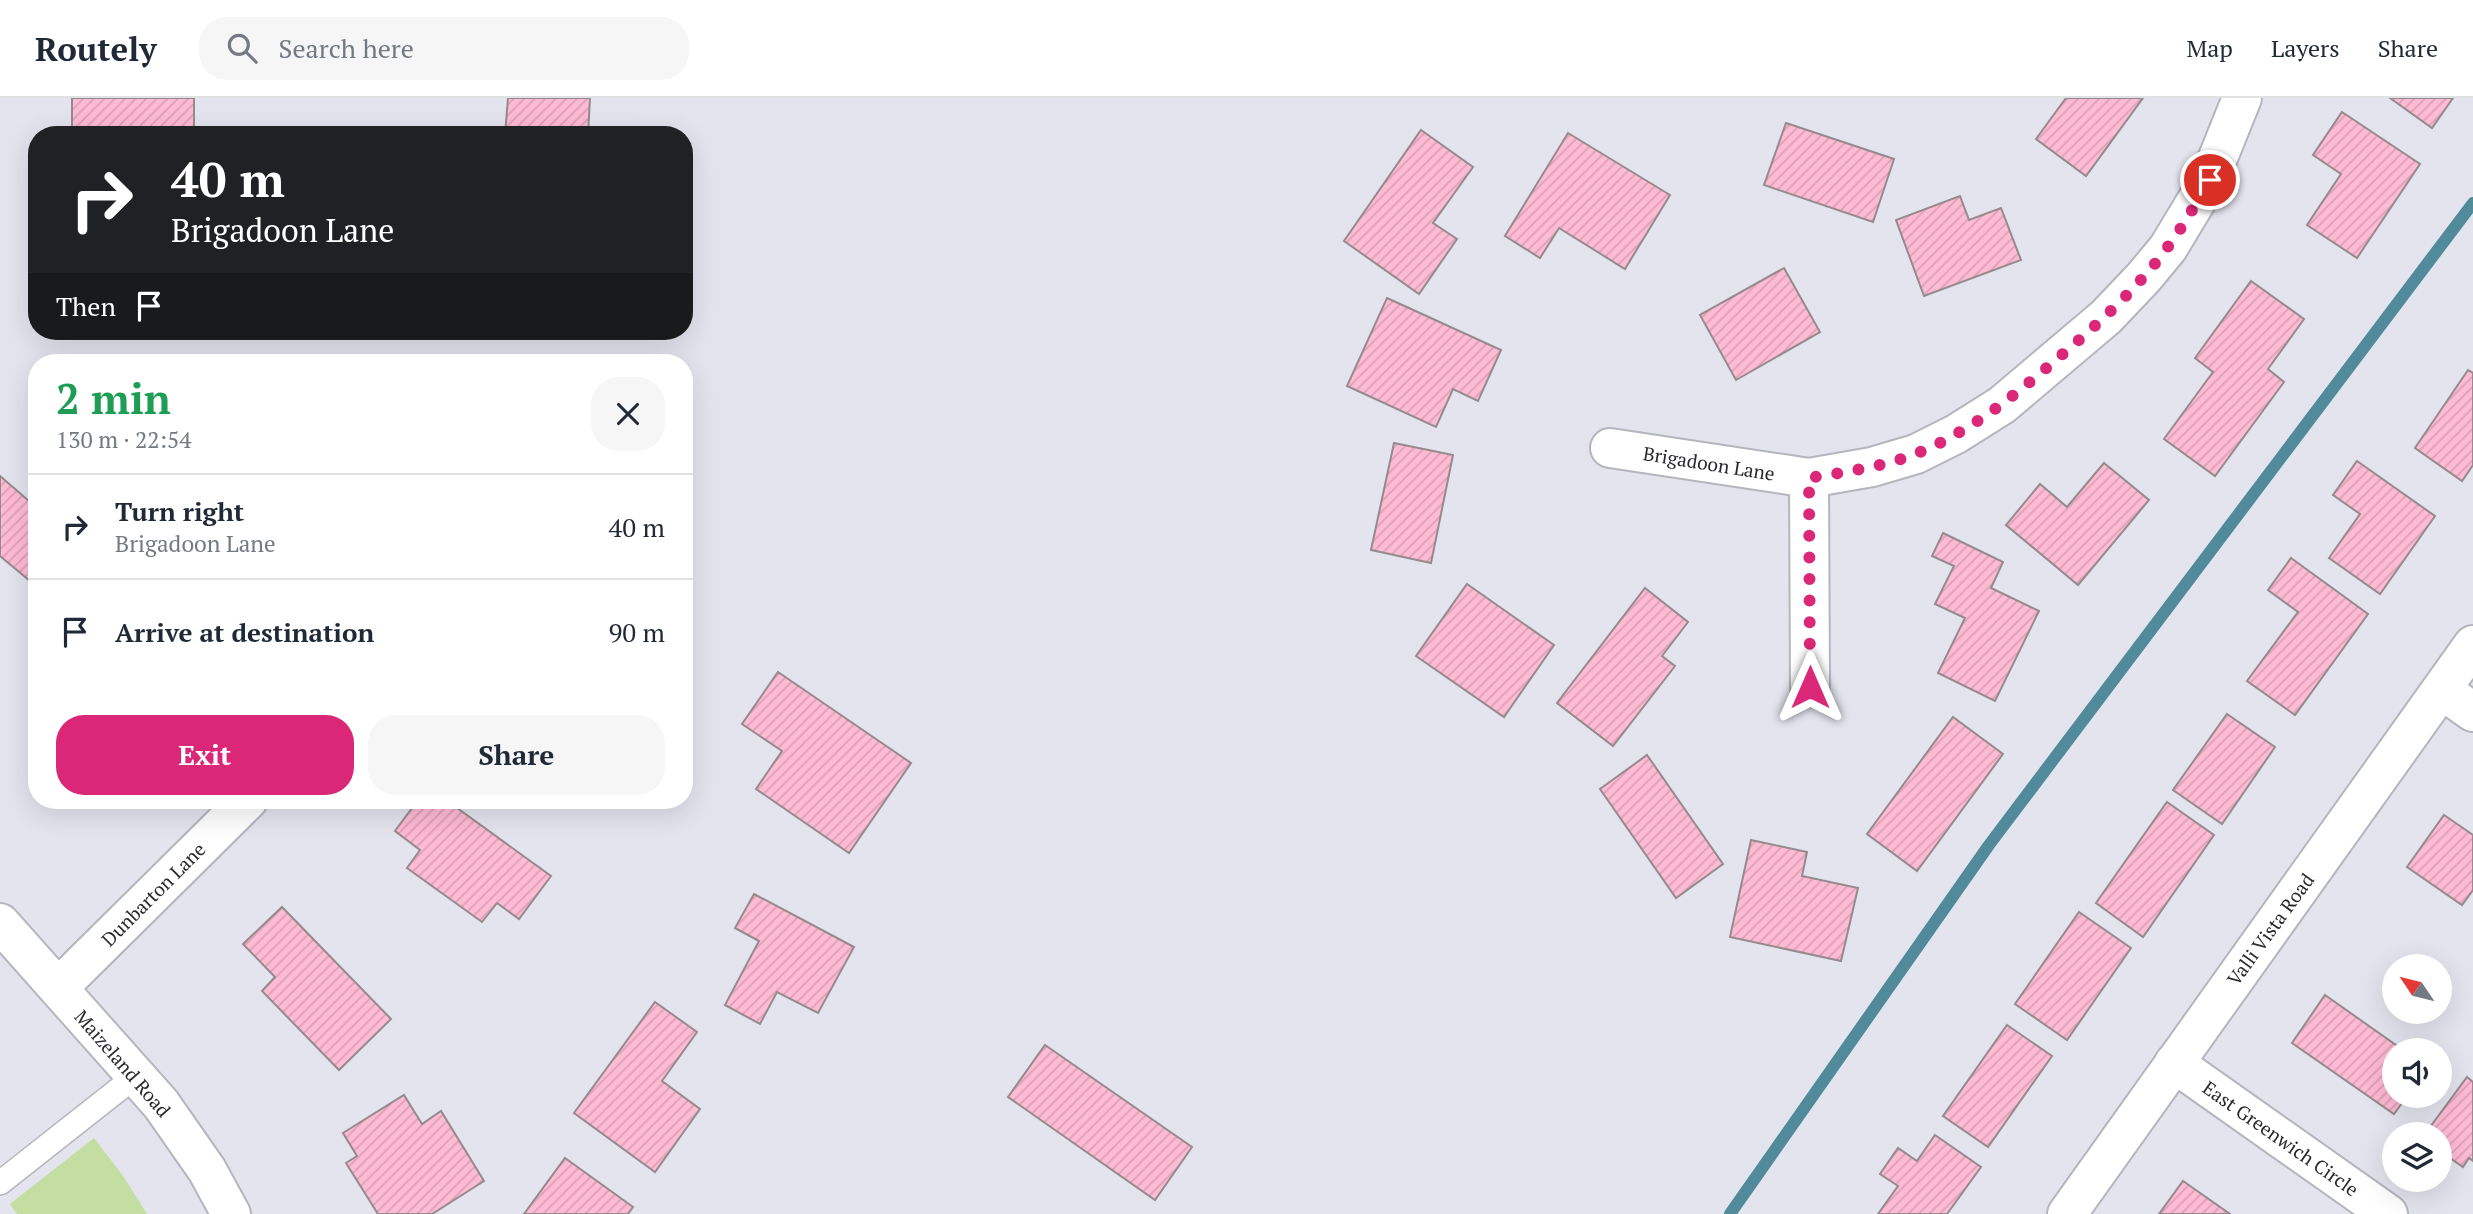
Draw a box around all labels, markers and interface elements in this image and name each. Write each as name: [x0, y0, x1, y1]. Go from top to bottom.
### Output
search box: [199, 17, 689, 80]
text: Routely: [35, 27, 157, 70]
icon: search: [223, 29, 261, 67]
text: Search here: [279, 31, 414, 65]
text: Map: [2186, 32, 2233, 64]
text: Layers: [2271, 32, 2340, 64]
text: Share: [2378, 32, 2438, 64]
text: 40 m: [171, 146, 285, 211]
pin: [2180, 150, 2240, 210]
icon: right: [56, 154, 147, 245]
icon: arrive: [2191, 161, 2229, 199]
text: Brigadoon Lane: [171, 209, 394, 251]
icon: arrive: [130, 287, 168, 325]
text: Then: [56, 289, 116, 323]
text: 2 min: [56, 370, 171, 426]
button: close: [591, 377, 665, 451]
text: 130 m · 22:54: [56, 424, 191, 455]
street label: Brigadoon Lane: [1642, 440, 1776, 486]
text: Turn right: [115, 494, 244, 528]
icon: right: [56, 508, 94, 546]
text: 40 m: [609, 510, 665, 544]
text: Brigadoon Lane: [115, 528, 276, 559]
icon: arrive: [56, 613, 94, 651]
text: Arrive at destination: [115, 615, 374, 649]
text: 90 m: [609, 615, 665, 649]
position arrow: [1773, 650, 1847, 724]
button: Exit: [56, 715, 354, 795]
button: Share: [368, 715, 665, 795]
street label: Dunbarton Lane: [96, 837, 210, 951]
street label: Valli Vista Road: [2221, 868, 2319, 990]
north arrow: [2382, 954, 2452, 1024]
map controls: [2382, 954, 2452, 1192]
street label: Maizeland Road: [69, 1004, 177, 1122]
button: sound: [2382, 1038, 2452, 1108]
street label: East Greenwich Circle: [2198, 1075, 2364, 1201]
button: layers: [2382, 1122, 2452, 1192]

